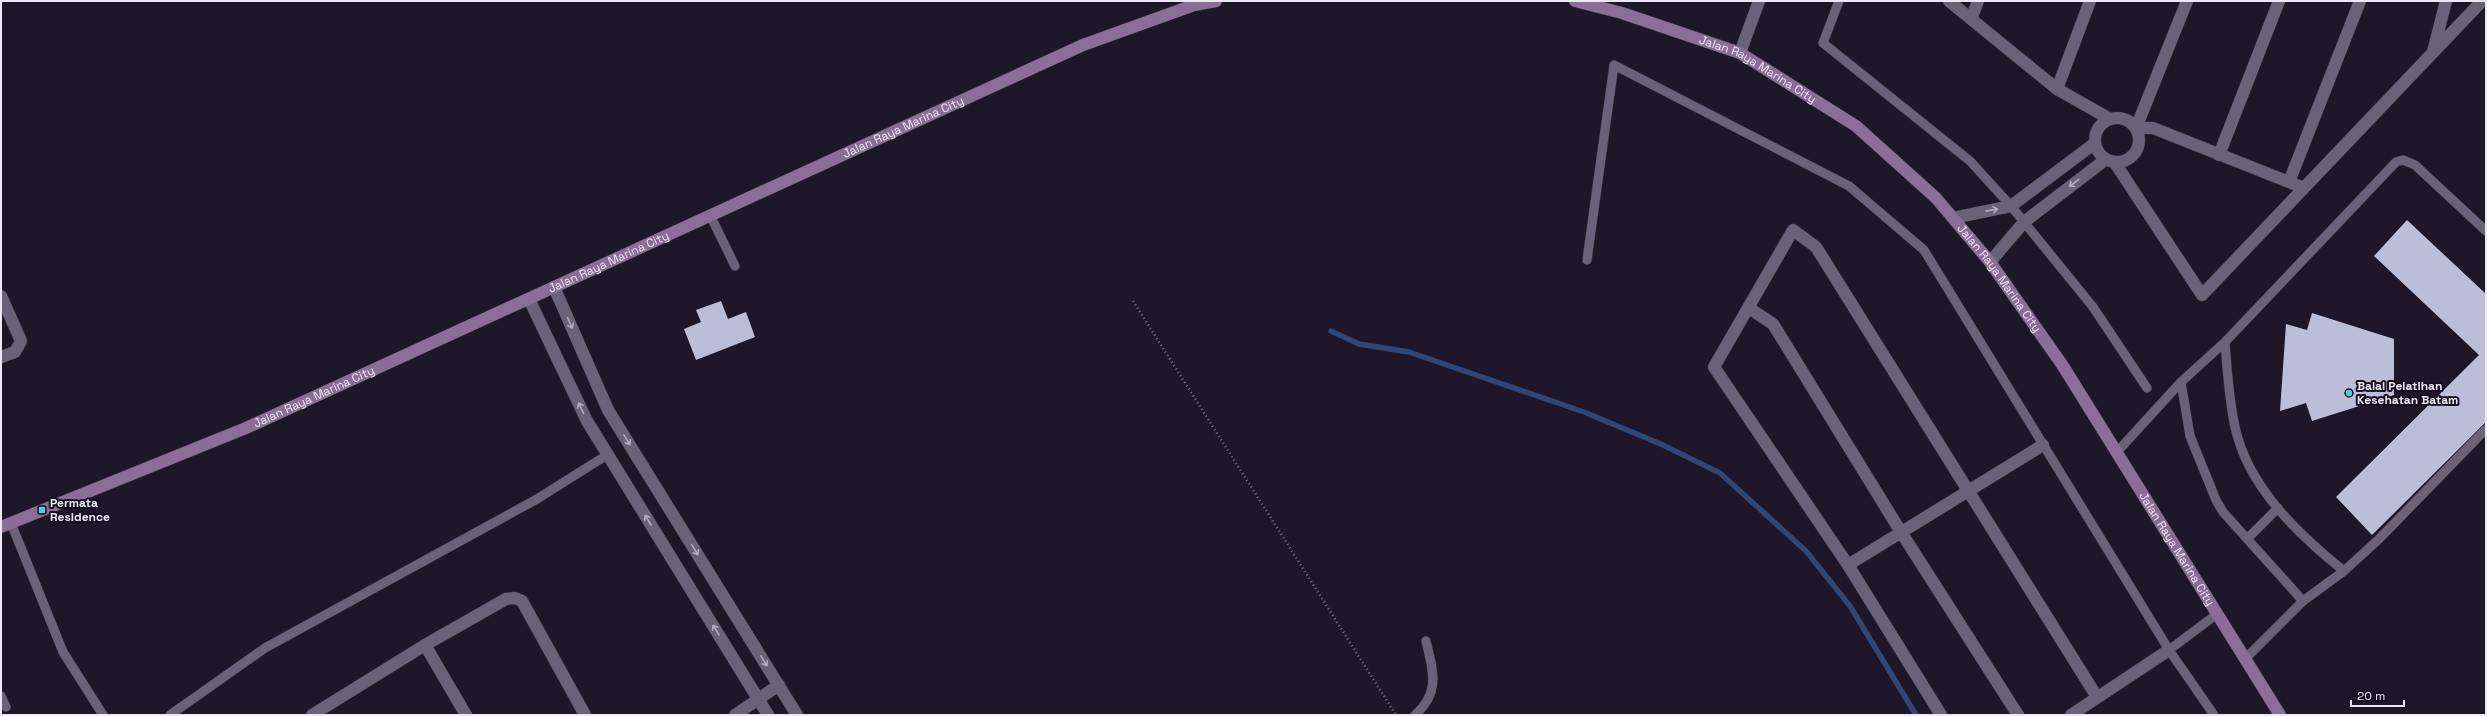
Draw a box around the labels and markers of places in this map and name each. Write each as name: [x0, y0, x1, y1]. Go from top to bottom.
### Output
place label: Balai Pelatihan Kesehatan Batam: [2357, 378, 2458, 408]
marker: Balai Pelatihan Kesehatan Batam: [2344, 388, 2354, 398]
place label: Permata Residence: [50, 495, 110, 525]
marker: Permata Residence: [37, 505, 47, 515]

